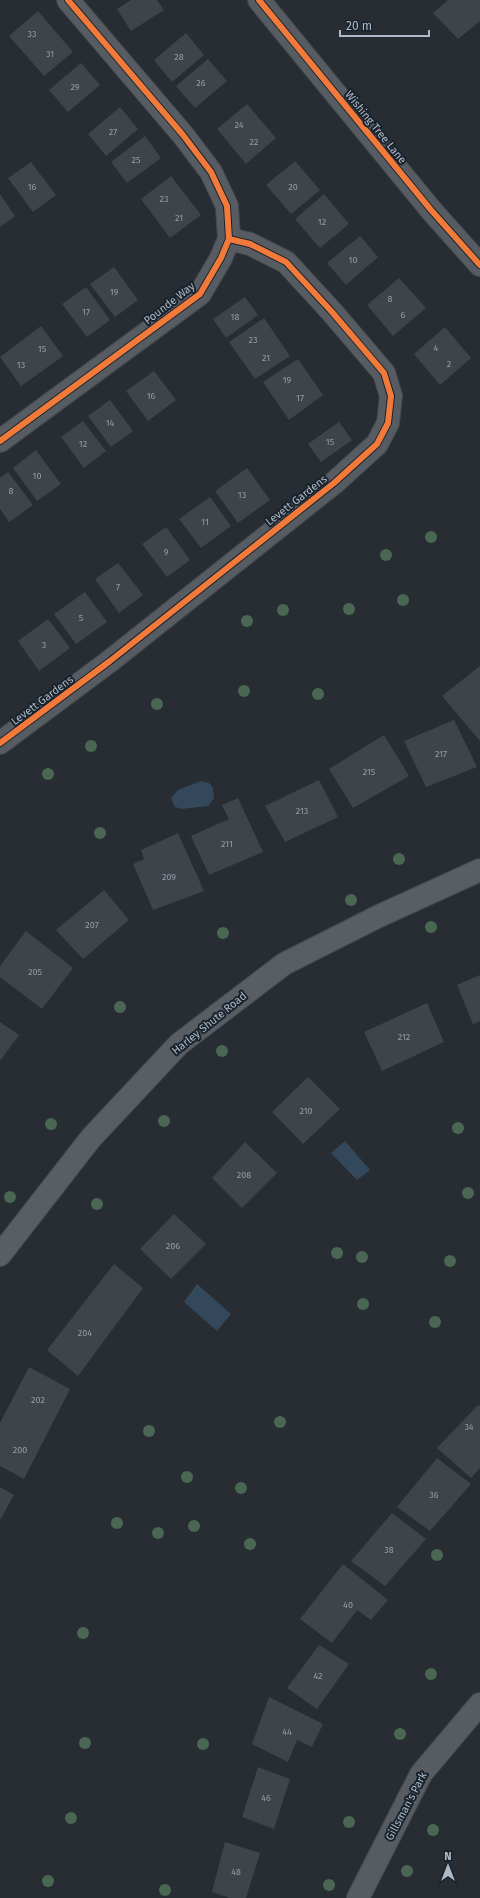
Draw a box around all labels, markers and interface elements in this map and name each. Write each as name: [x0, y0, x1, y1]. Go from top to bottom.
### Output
scale bar: [340, 12, 429, 38]
text: 20 m: [346, 19, 372, 33]
house number: 33: [28, 29, 36, 39]
house number: 31: [46, 49, 54, 59]
house number: 28: [174, 52, 184, 62]
house number: 26: [196, 78, 206, 88]
house number: 29: [70, 82, 80, 92]
street label: Wishing Tree Lane: [342, 88, 409, 166]
house number: 24: [234, 120, 244, 130]
house number: 27: [109, 127, 117, 137]
house number: 22: [250, 137, 258, 147]
house number: 25: [132, 155, 141, 165]
house number: 16: [28, 182, 37, 192]
house number: 20: [288, 182, 298, 192]
house number: 23: [160, 194, 168, 204]
house number: 21: [175, 213, 183, 223]
house number: 12: [318, 217, 326, 227]
house number: 10: [349, 255, 357, 265]
street label: Pounde Way: [141, 279, 198, 327]
house number: 19: [110, 287, 119, 297]
house number: 8: [388, 294, 393, 304]
house number: 17: [82, 307, 90, 317]
house number: 6: [401, 310, 406, 320]
house number: 18: [231, 312, 239, 322]
house number: 23: [249, 335, 257, 345]
house number: 4: [434, 343, 439, 353]
house number: 15: [38, 344, 47, 354]
house number: 21: [262, 353, 270, 363]
house number: 2: [447, 359, 451, 369]
house number: 13: [17, 360, 25, 370]
house number: 19: [283, 375, 292, 385]
house number: 16: [147, 391, 156, 401]
house number: 17: [296, 393, 304, 403]
house number: 14: [106, 418, 115, 428]
house number: 15: [326, 437, 335, 447]
house number: 12: [79, 439, 87, 449]
house number: 10: [33, 471, 41, 481]
street label: Levett Gardens: [263, 472, 330, 528]
house number: 8: [9, 486, 14, 496]
house number: 13: [238, 490, 246, 500]
house number: 11: [201, 517, 209, 527]
house number: 9: [164, 547, 169, 557]
house number: 7: [116, 582, 120, 592]
house number: 5: [79, 613, 84, 623]
house number: 3: [42, 640, 46, 650]
street label: Levett Gardens: [9, 673, 76, 728]
house number: 217: [435, 749, 447, 759]
house number: 215: [363, 767, 376, 777]
house number: 213: [296, 806, 308, 816]
house number: 211: [221, 839, 233, 849]
house number: 209: [162, 872, 176, 882]
house number: 207: [85, 920, 99, 930]
house number: 205: [28, 967, 42, 977]
street label: Harley Shute Road: [169, 989, 249, 1057]
house number: 212: [398, 1032, 410, 1042]
house number: 210: [299, 1106, 313, 1116]
house number: 208: [237, 1170, 251, 1180]
house number: 206: [166, 1241, 180, 1251]
house number: 204: [78, 1328, 92, 1338]
house number: 202: [31, 1395, 45, 1405]
house number: 34: [464, 1422, 474, 1432]
house number: 200: [13, 1445, 27, 1455]
house number: 36: [429, 1490, 439, 1500]
house number: 38: [384, 1545, 394, 1555]
house number: 40: [343, 1600, 353, 1610]
house number: 42: [313, 1671, 323, 1681]
house number: 44: [282, 1727, 292, 1737]
street label: Gillsman's Park: [383, 1770, 430, 1843]
house number: 46: [261, 1793, 271, 1803]
north arrow: [428, 1846, 468, 1886]
text: N: [444, 1850, 452, 1863]
house number: 48: [231, 1867, 241, 1877]

